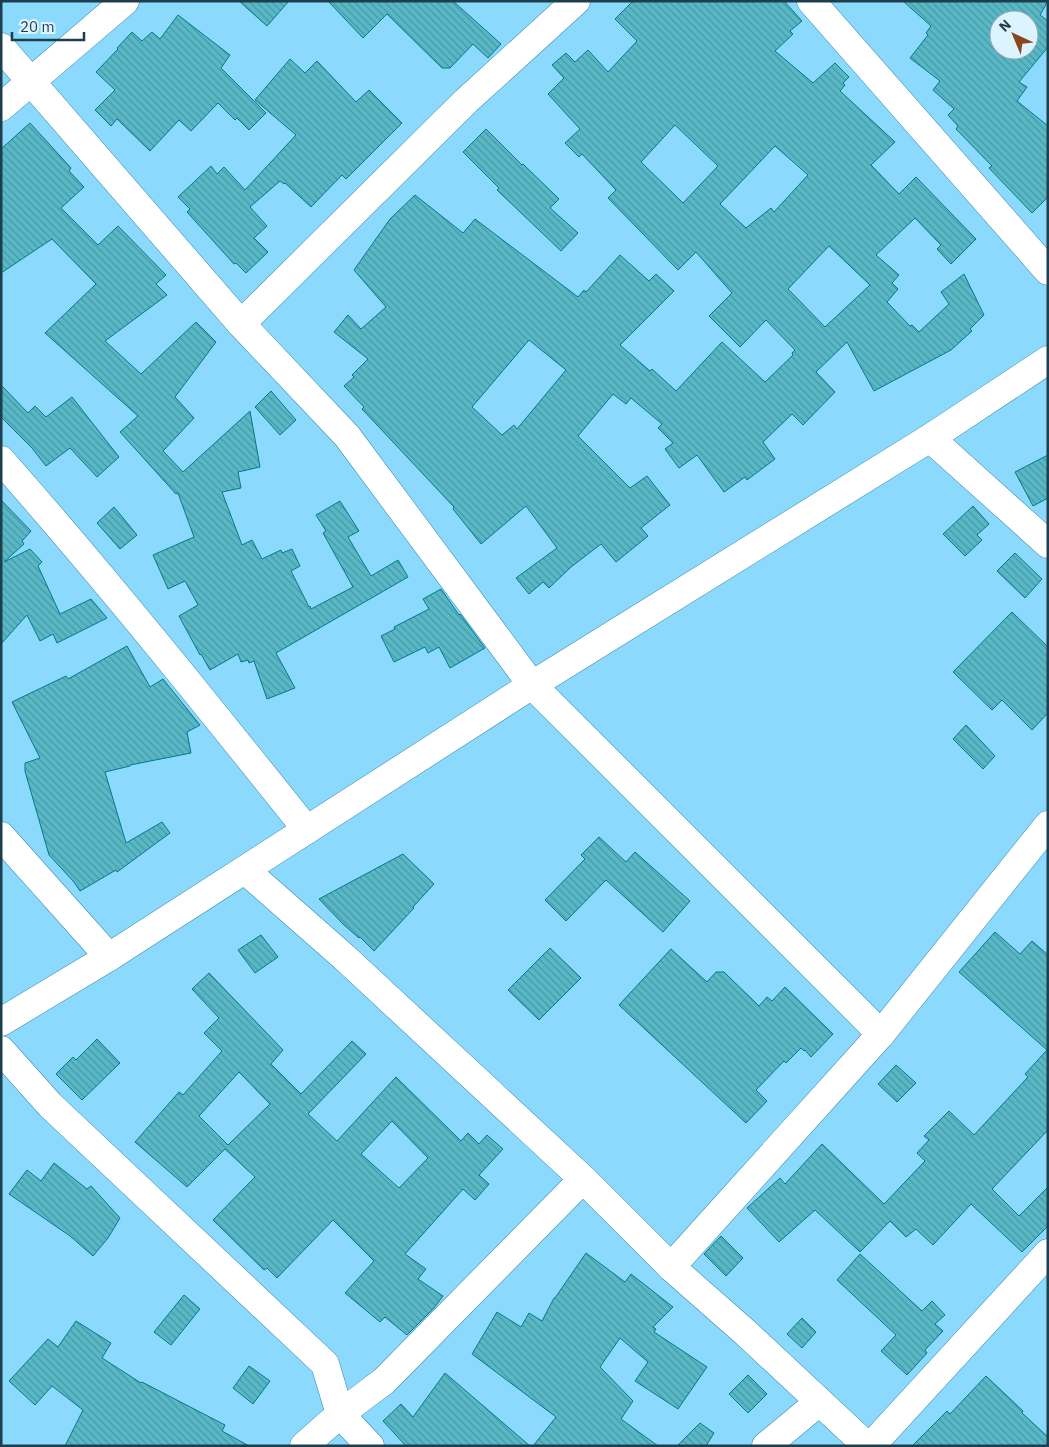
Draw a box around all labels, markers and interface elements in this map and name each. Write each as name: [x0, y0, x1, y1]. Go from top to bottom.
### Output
scale bar: [12, 10, 85, 42]
north arrow: [989, 10, 1039, 60]
text: N: [995, 16, 1015, 36]
text: 20 m: [20, 17, 55, 36]

